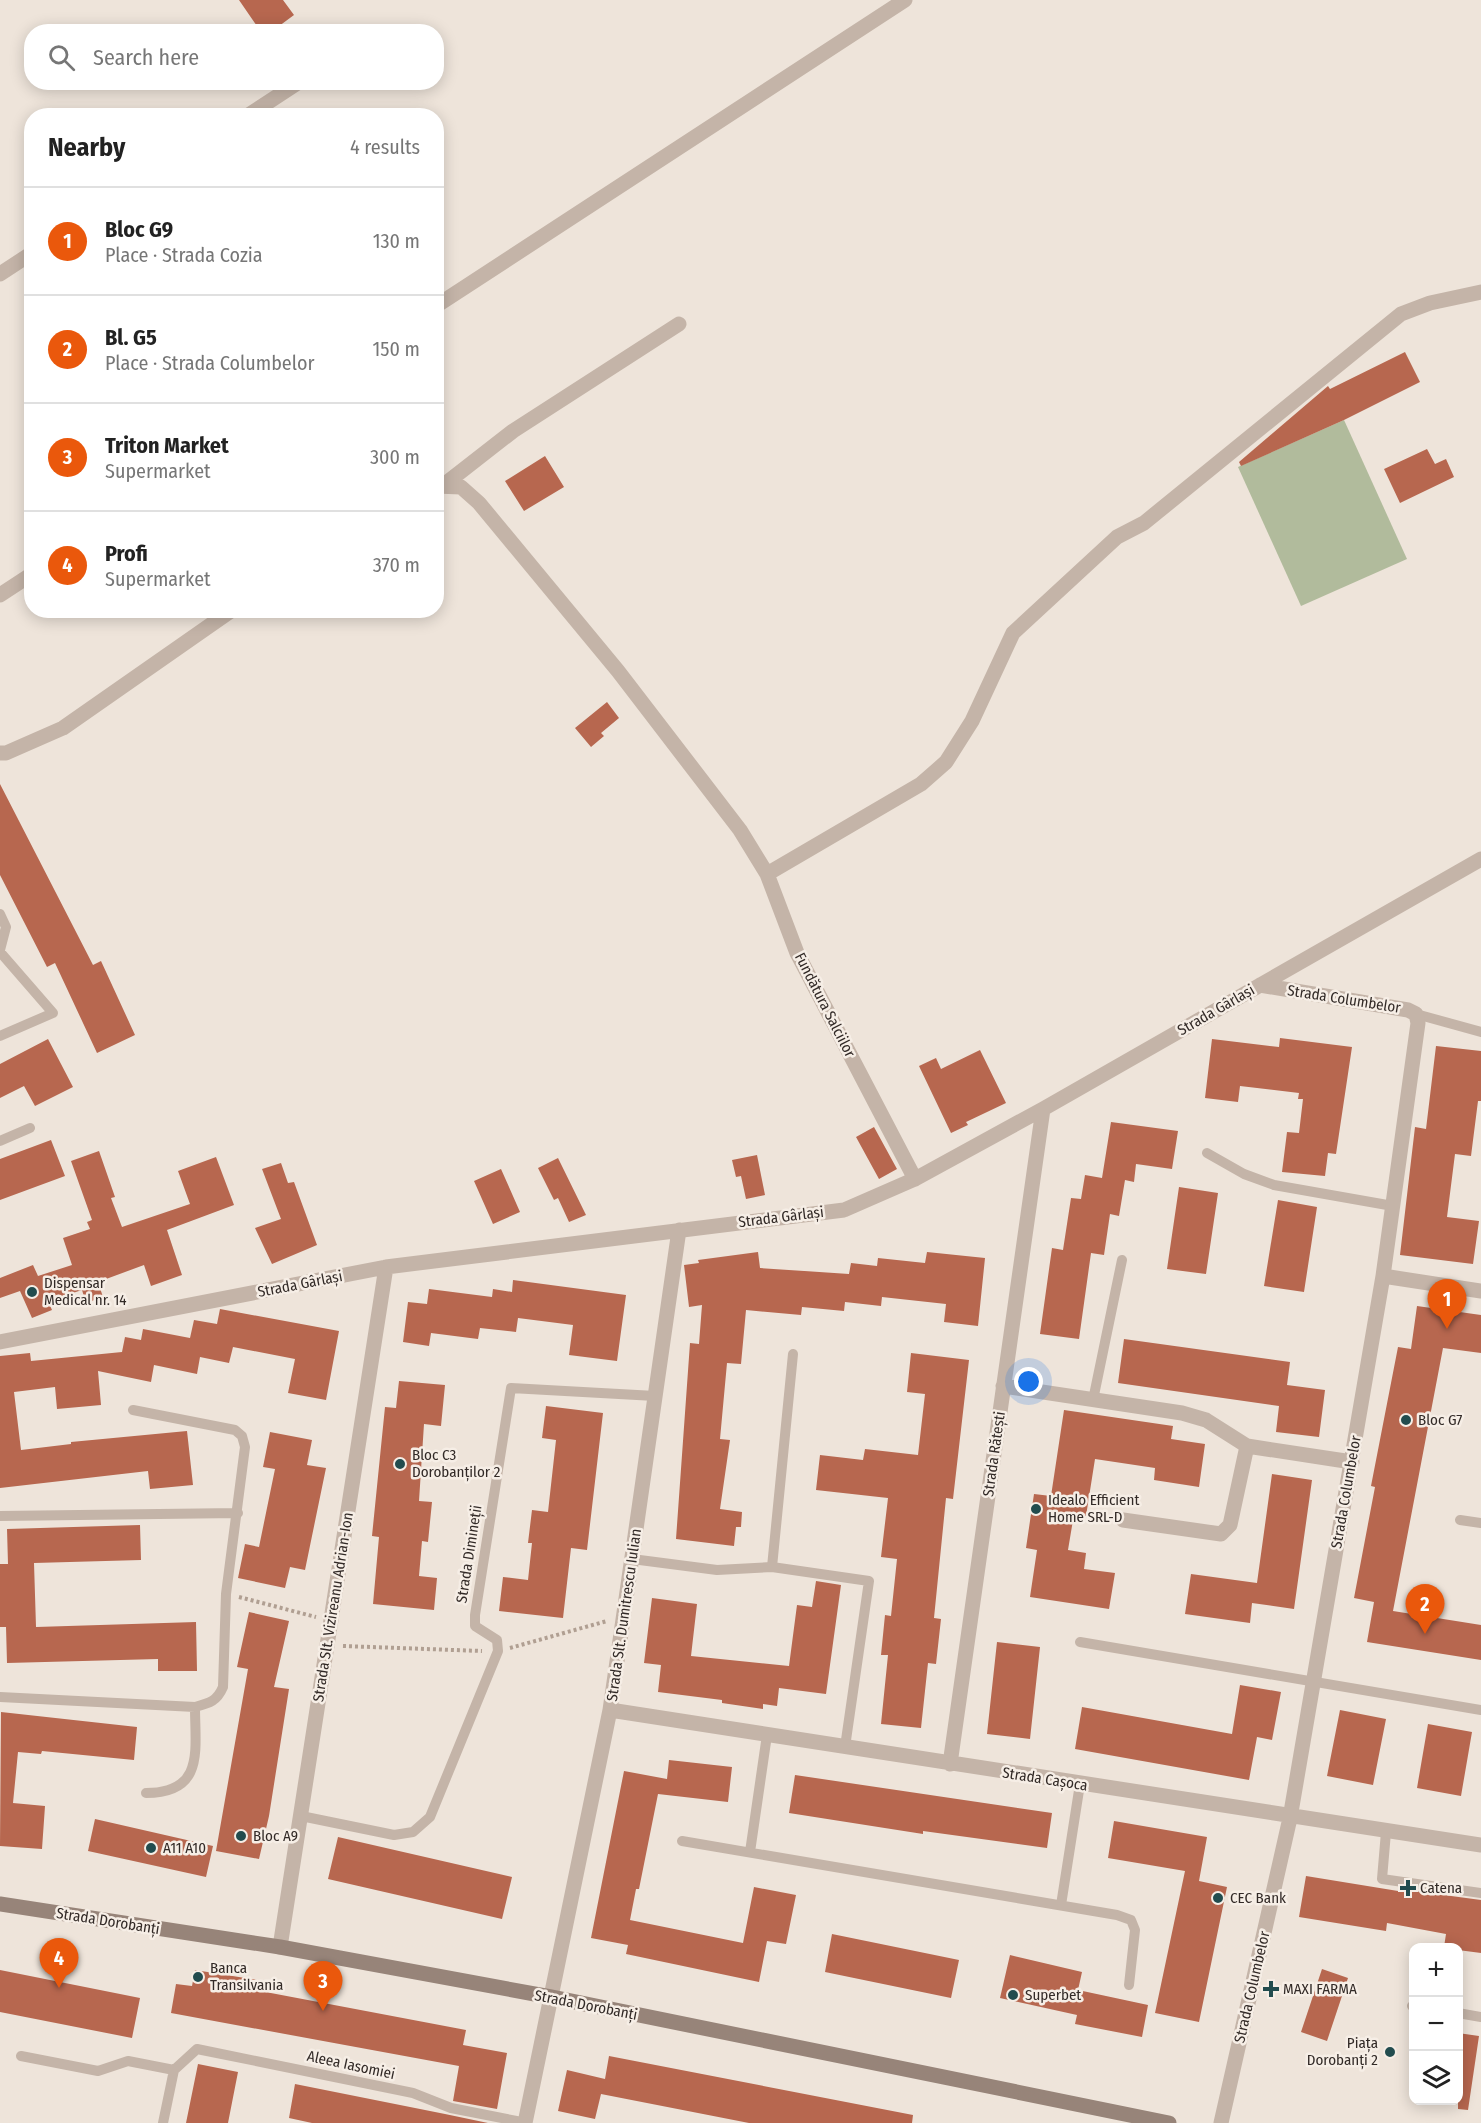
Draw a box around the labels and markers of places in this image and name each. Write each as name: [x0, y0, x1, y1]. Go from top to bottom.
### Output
place label: Dispensar Medical nr. 14: [44, 1274, 127, 1309]
pin: 1: [1428, 1280, 1466, 1329]
marker: Dispensar Medical nr. 14: [25, 1285, 39, 1299]
place label: Bloc G7: [1418, 1411, 1462, 1429]
marker: Bloc G7: [1399, 1413, 1413, 1427]
place label: Bloc C3 Dorobanților 2: [412, 1446, 501, 1482]
marker: Bloc C3 Dorobanților 2: [393, 1457, 407, 1471]
place label: Idealo Efficient Home SRL-D: [1048, 1491, 1139, 1526]
marker: Idealo Efficient Home SRL-D: [1029, 1502, 1043, 1516]
pin: 2: [1406, 1584, 1444, 1634]
place label: Bloc A9: [253, 1827, 298, 1845]
marker: Bloc A9: [234, 1829, 248, 1843]
place label: A11 A10: [163, 1839, 206, 1857]
marker: A11 A10: [144, 1841, 158, 1855]
place label: Catena: [1420, 1879, 1462, 1897]
marker: Catena: [1401, 1881, 1415, 1895]
place label: CEC Bank: [1230, 1889, 1286, 1907]
marker: CEC Bank: [1211, 1891, 1225, 1905]
pin: 4: [40, 1938, 78, 1988]
place label: Banca Transilvania: [210, 1959, 283, 1994]
pin: 3: [304, 1962, 342, 2011]
marker: Banca Transilvania: [191, 1970, 205, 1984]
place label: MAXI FARMA: [1283, 1980, 1357, 1998]
marker: MAXI FARMA: [1264, 1982, 1278, 1996]
place label: Superbet: [1025, 1986, 1081, 2004]
marker: Superbet: [1006, 1988, 1020, 2002]
place label: Piața Dorobanți 2: [1307, 2034, 1378, 2070]
marker: Piața Dorobanți 2: [1383, 2045, 1397, 2059]

